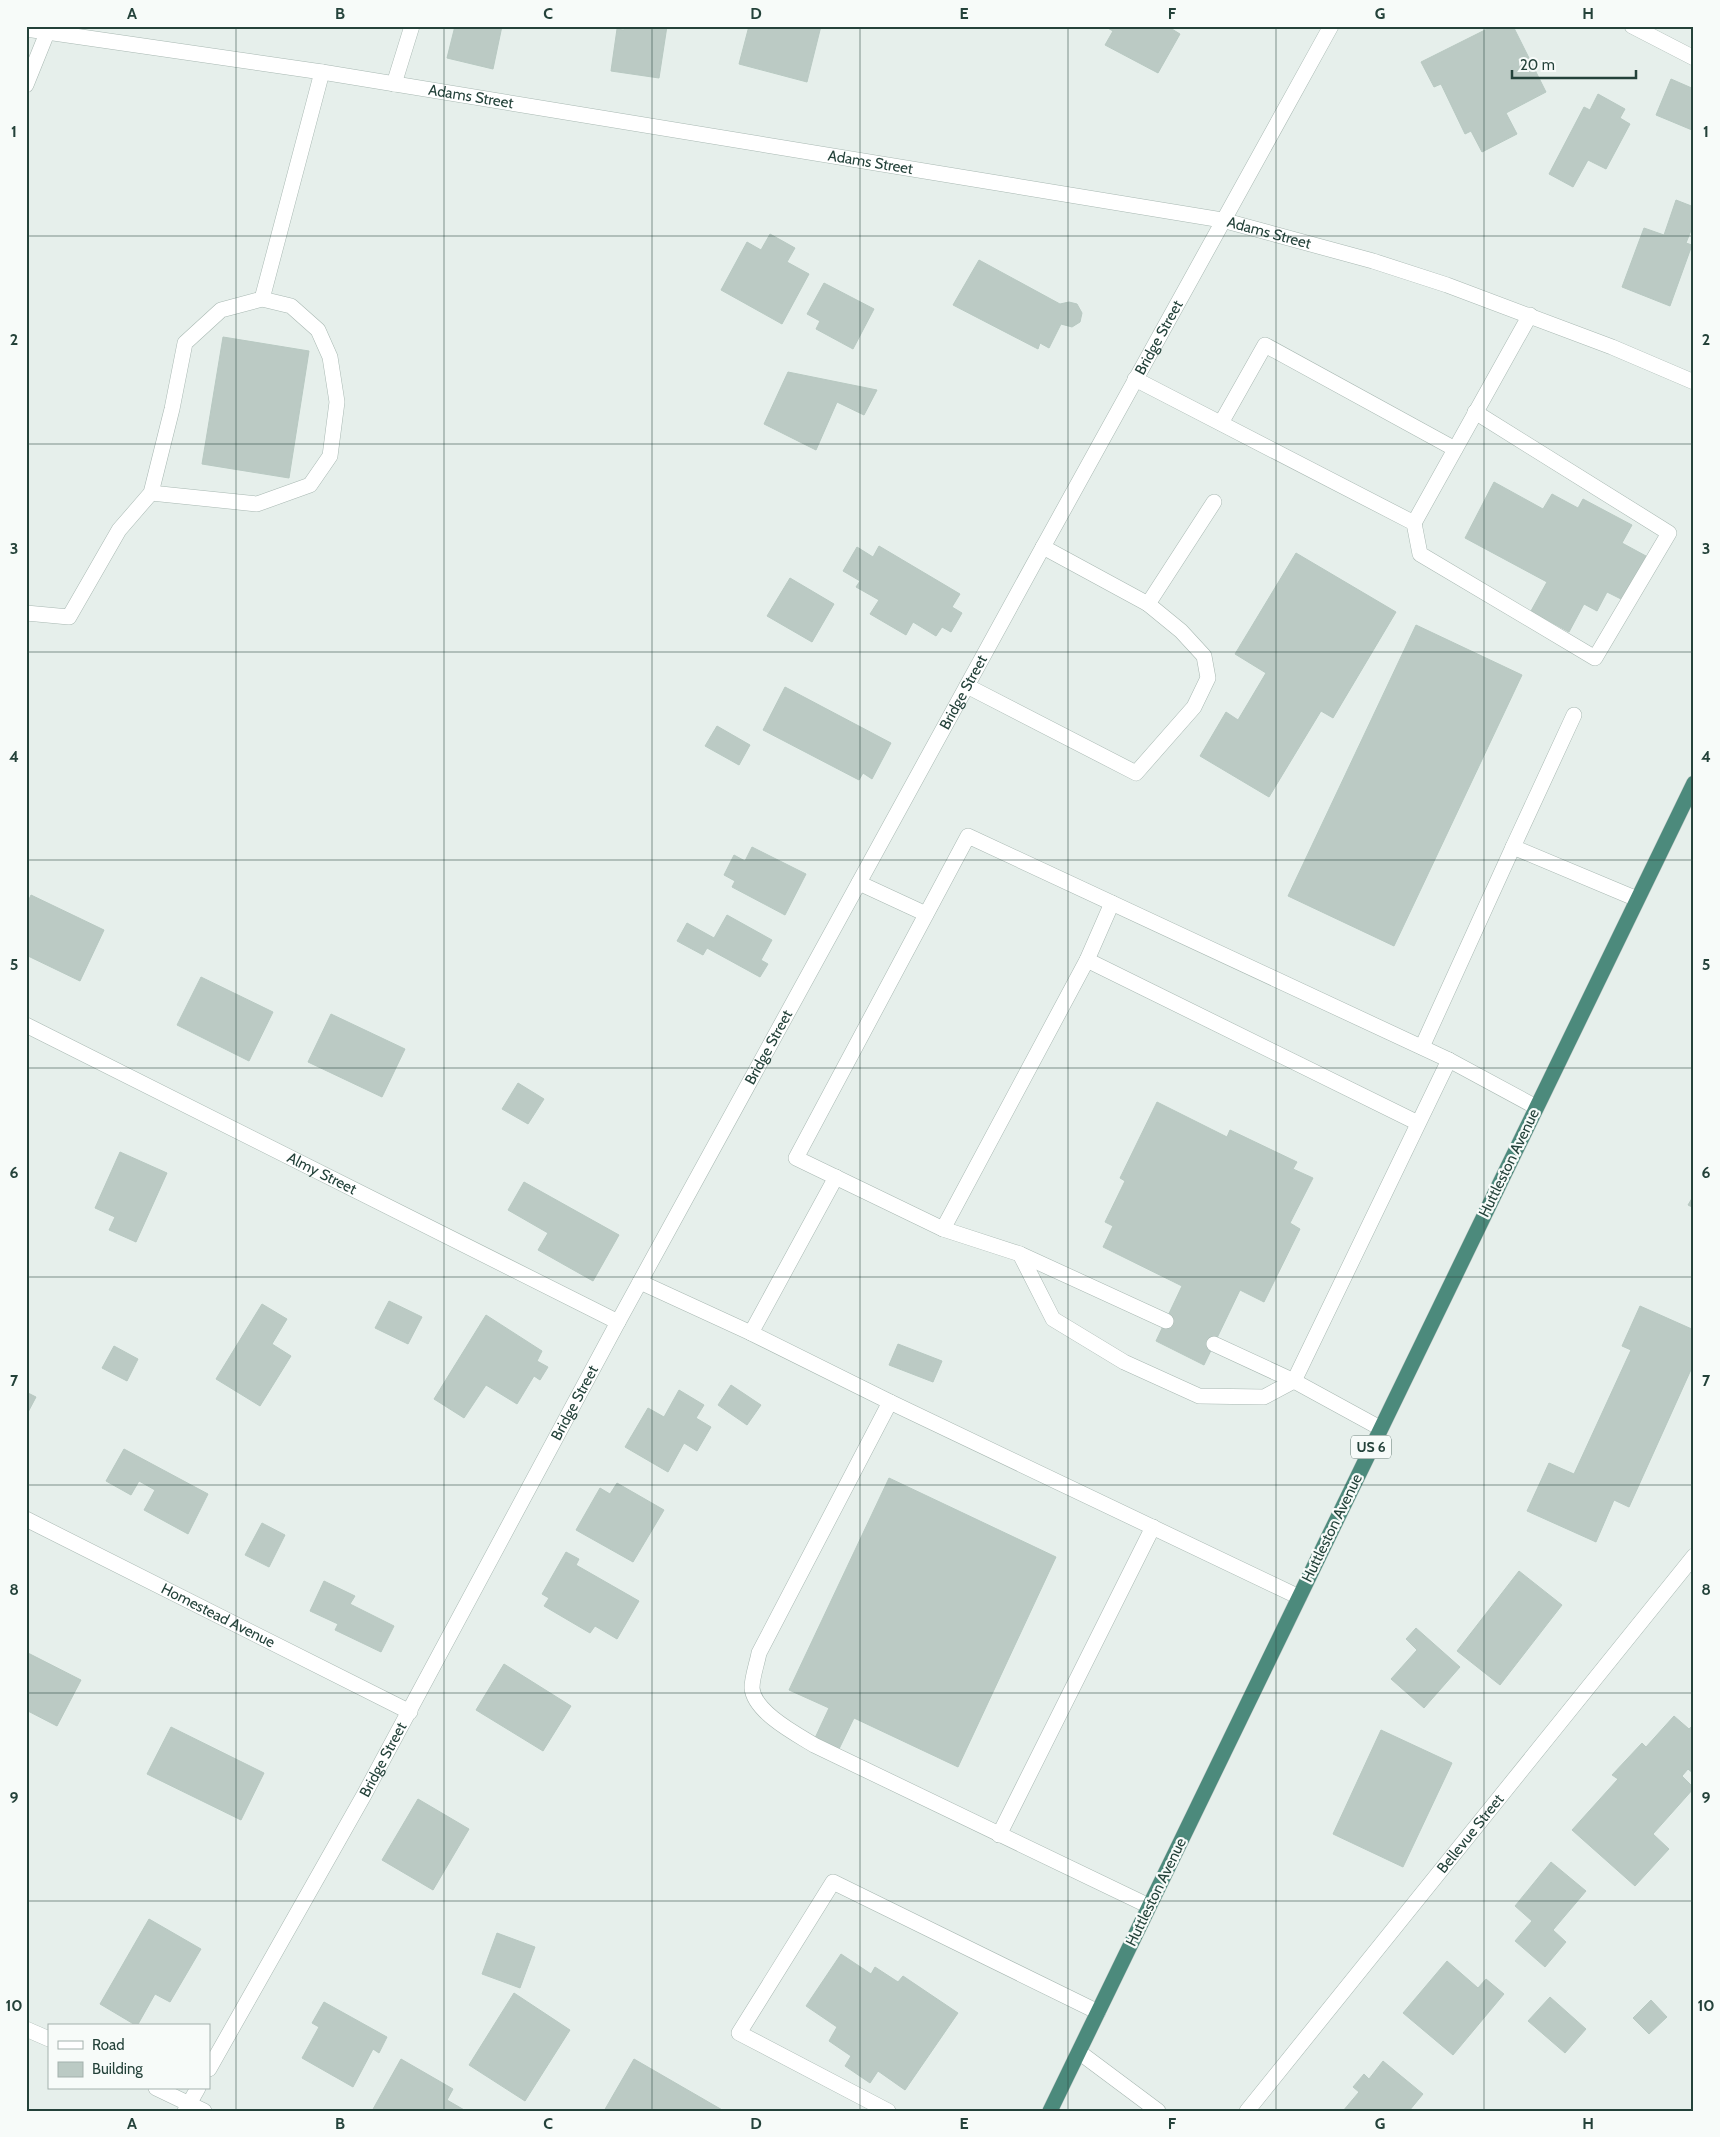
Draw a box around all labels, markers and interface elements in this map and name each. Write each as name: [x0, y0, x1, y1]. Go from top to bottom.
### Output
text: A: [127, 4, 137, 23]
text: B: [335, 4, 345, 23]
text: C: [543, 4, 553, 23]
text: D: [750, 4, 762, 23]
text: E: [959, 4, 969, 23]
text: F: [1168, 4, 1177, 23]
text: G: [1375, 4, 1385, 23]
text: H: [1582, 4, 1594, 23]
scale bar: [1512, 48, 1636, 80]
text: 20 m: [1520, 56, 1555, 74]
street label: Adams Street: [427, 81, 515, 112]
text: 1: [11, 122, 17, 141]
text: 1: [1703, 122, 1709, 141]
street label: Adams Street: [827, 146, 914, 178]
street label: Adams Street: [1225, 213, 1313, 253]
street label: Bridge Street: [1131, 297, 1187, 378]
text: 2: [10, 330, 18, 349]
text: 2: [1702, 330, 1710, 349]
text: 3: [10, 539, 18, 558]
text: 3: [1702, 539, 1710, 558]
street label: Bridge Street: [936, 652, 991, 733]
text: 4: [9, 747, 19, 766]
text: 4: [1701, 747, 1711, 766]
text: 5: [10, 955, 18, 974]
text: 5: [1702, 955, 1710, 974]
street label: Bridge Street: [741, 1007, 796, 1088]
street label: Huttleston Avenue: [1475, 1106, 1543, 1220]
street label: Almy Street: [284, 1149, 359, 1198]
text: 6: [10, 1163, 19, 1182]
text: 6: [1702, 1163, 1711, 1182]
street label: Bridge Street: [547, 1362, 602, 1443]
text: 7: [10, 1371, 19, 1390]
text: 7: [1702, 1371, 1711, 1390]
road number: US 6: [1351, 1435, 1391, 1458]
street label: Huttleston Avenue: [1298, 1471, 1366, 1585]
street label: Homestead Avenue: [158, 1579, 278, 1652]
text: 8: [9, 1580, 19, 1599]
text: 8: [1701, 1580, 1711, 1599]
street label: Bridge Street: [356, 1719, 410, 1800]
text: 9: [10, 1788, 19, 1807]
text: 9: [1702, 1788, 1711, 1807]
street label: Bellevue Street: [1433, 1791, 1507, 1877]
street label: Huttleston Avenue: [1122, 1835, 1190, 1949]
text: 10: [5, 1996, 23, 2015]
text: 10: [1697, 1996, 1715, 2015]
legend: [48, 2024, 210, 2090]
text: Road: [92, 2036, 125, 2054]
text: Building: [92, 2060, 143, 2078]
text: A: [127, 2114, 137, 2133]
text: B: [335, 2114, 345, 2133]
text: C: [543, 2114, 553, 2133]
text: D: [750, 2114, 762, 2133]
text: E: [959, 2114, 969, 2133]
text: F: [1168, 2114, 1177, 2133]
text: G: [1375, 2114, 1385, 2133]
text: H: [1582, 2114, 1594, 2133]

